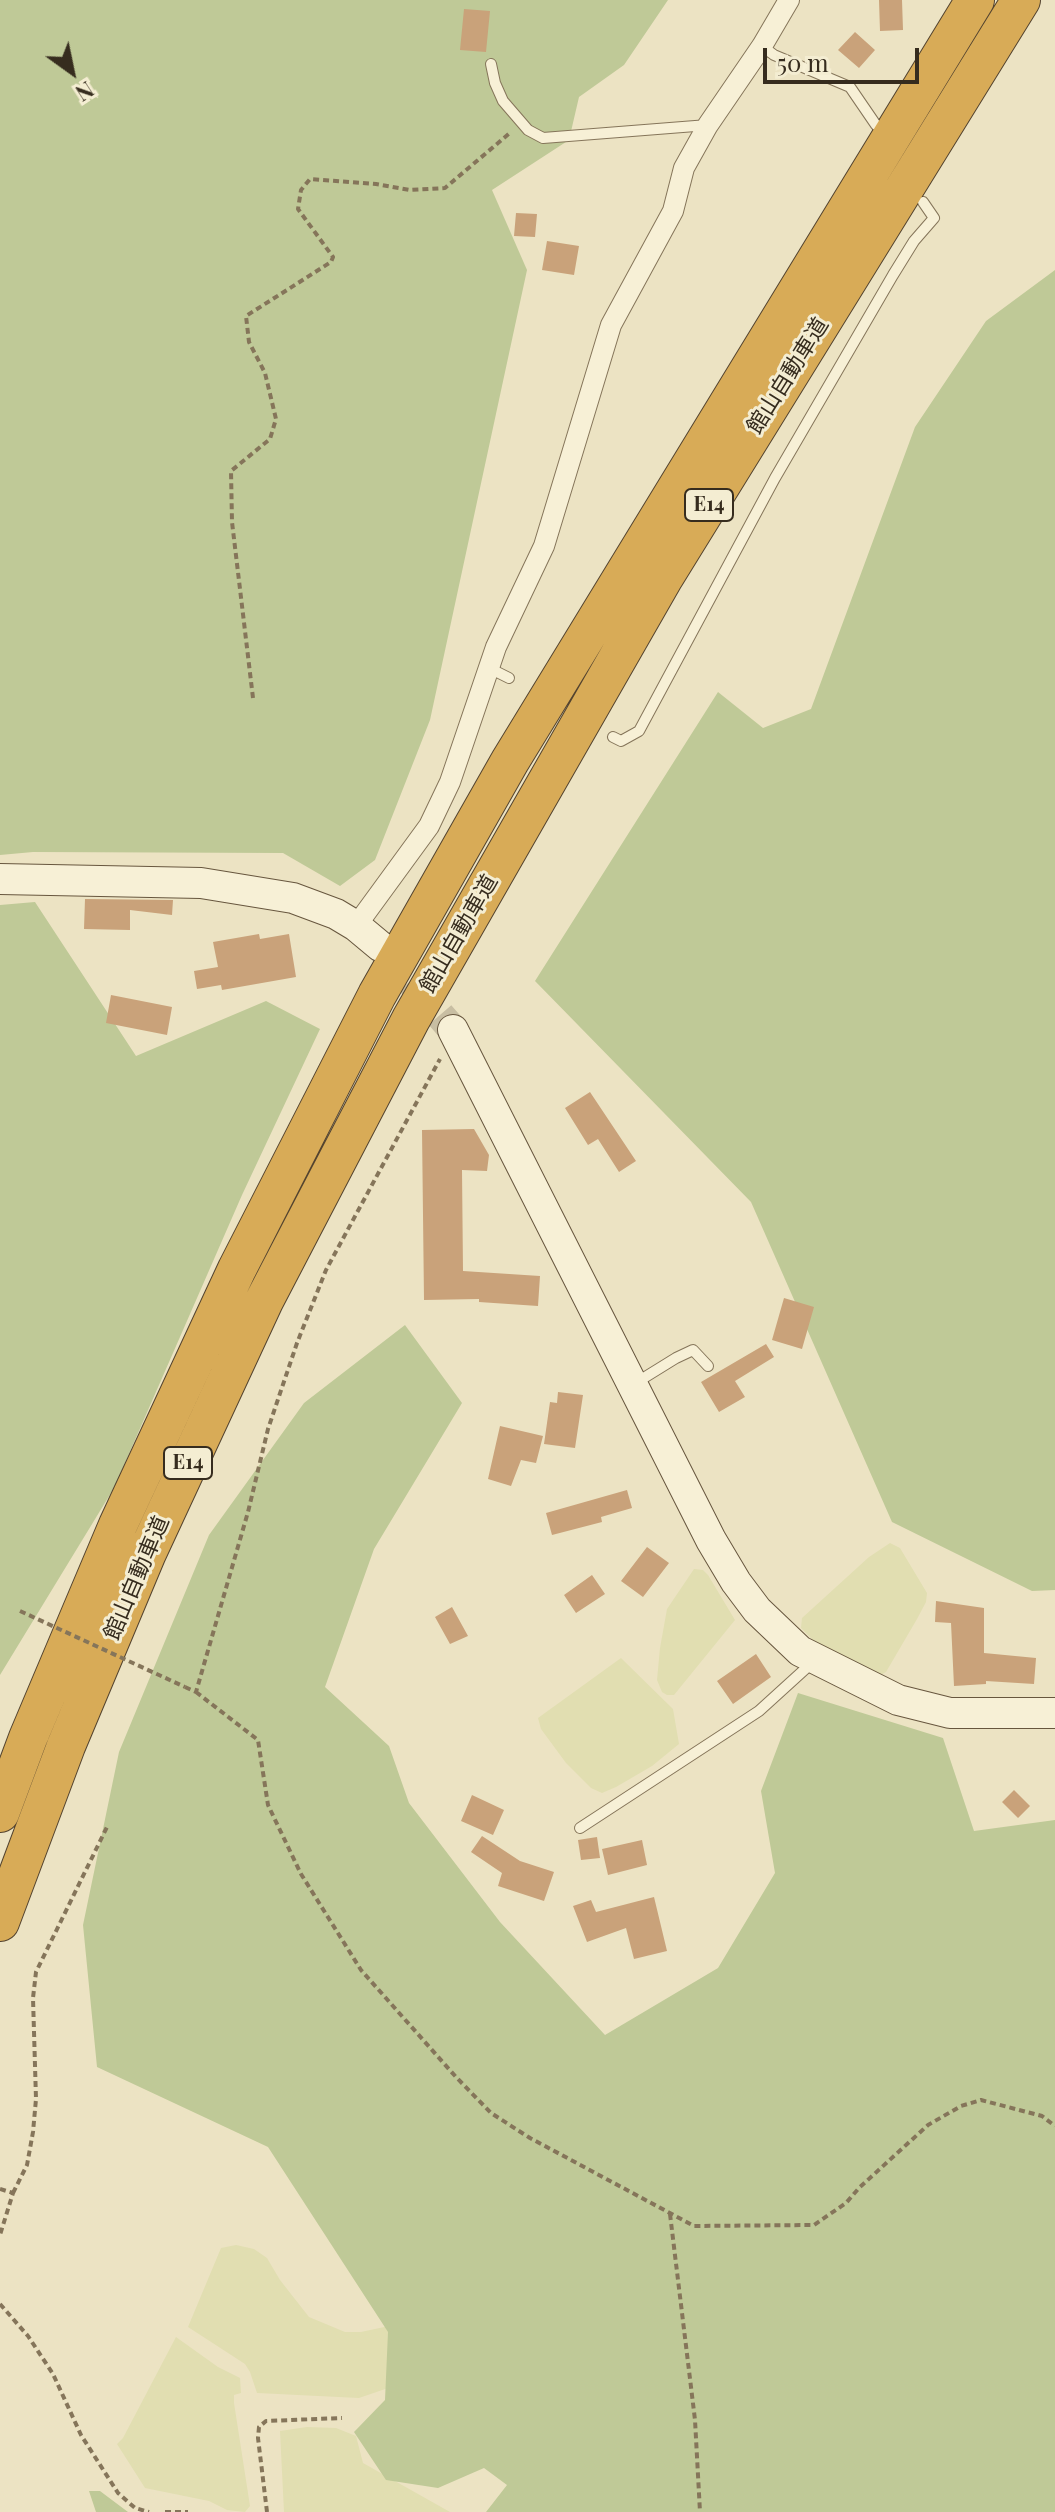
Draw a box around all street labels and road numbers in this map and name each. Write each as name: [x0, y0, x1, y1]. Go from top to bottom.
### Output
street label: 館山自動車道: [742, 313, 834, 439]
road number: E14: [685, 489, 733, 521]
street label: 館山自動車道: [415, 870, 503, 998]
road number: E14: [164, 1447, 212, 1479]
street label: 館山自動車道: [99, 1512, 175, 1644]

